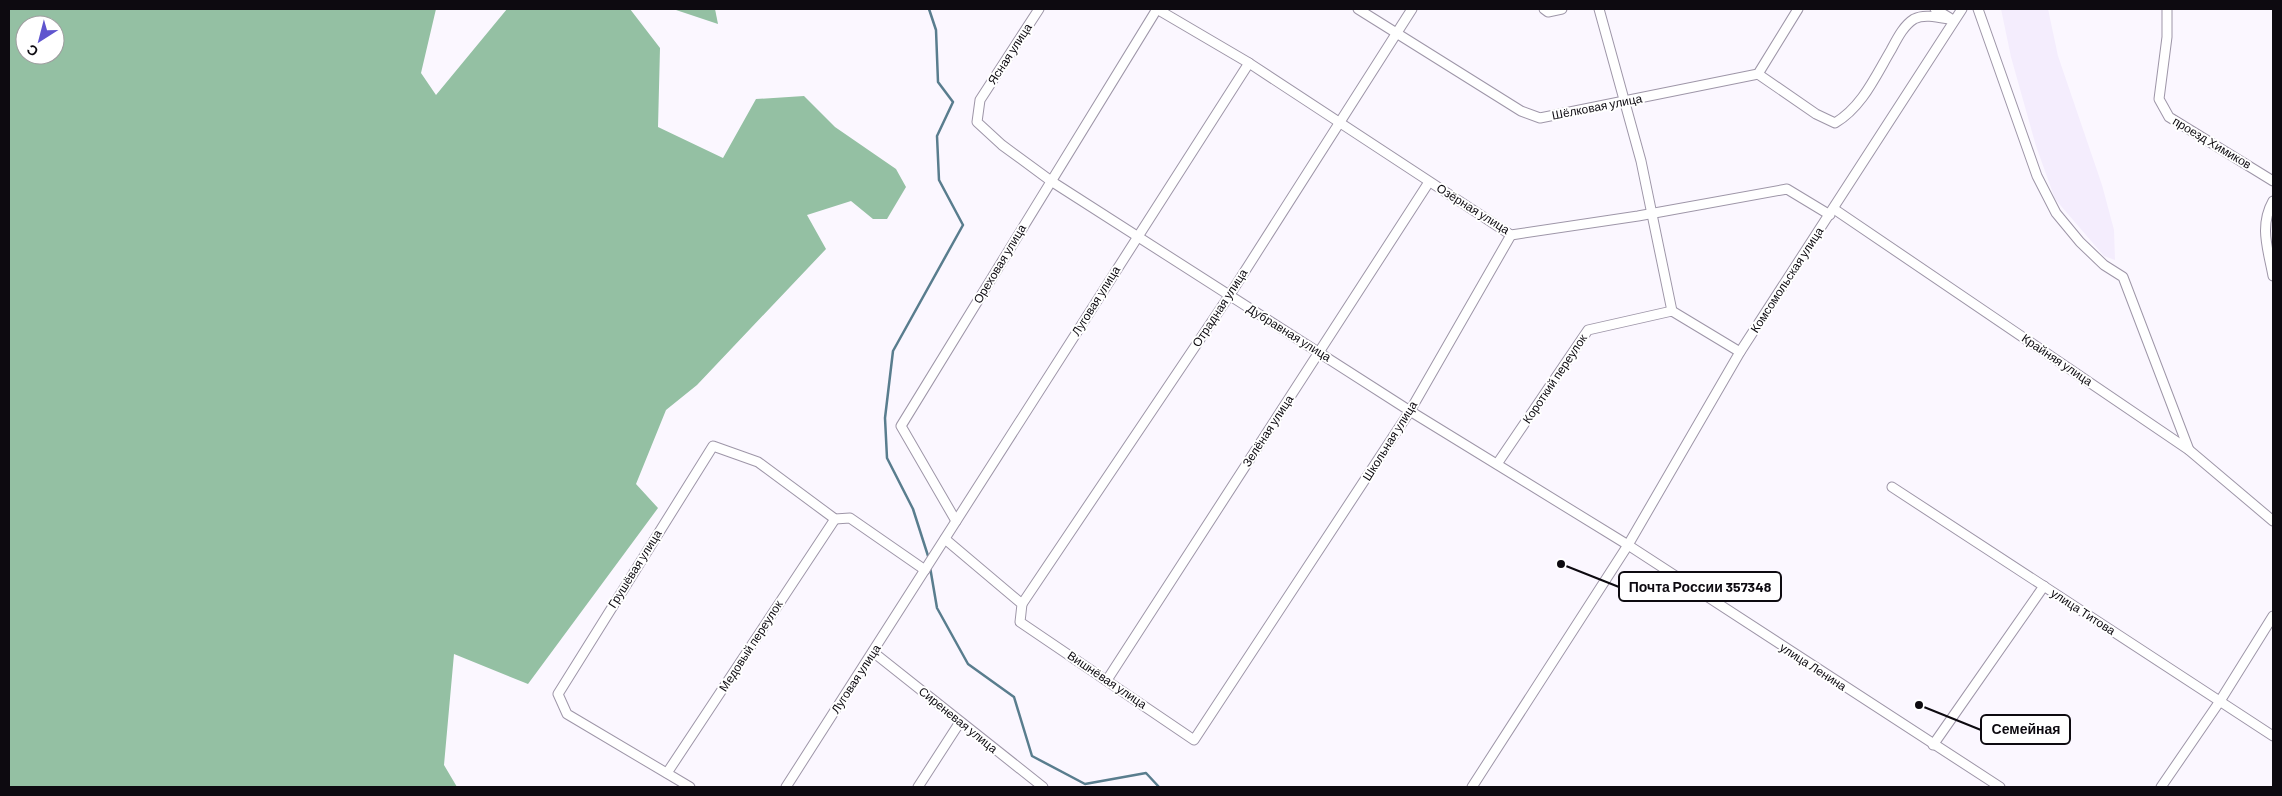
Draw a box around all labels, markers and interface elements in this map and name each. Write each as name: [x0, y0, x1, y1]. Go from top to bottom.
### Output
north arrow: [15, 15, 65, 65]
street label: Ясная улица: [984, 20, 1035, 87]
text: С: [23, 41, 41, 61]
street label: Шёлковая улица: [1551, 90, 1644, 123]
street label: проезд Химиков: [2170, 113, 2254, 172]
street label: Озёрная улица: [1434, 180, 1513, 237]
street label: Ореховая улица: [970, 221, 1029, 306]
street label: Комсомольская улица: [1747, 224, 1826, 335]
street label: Луговая улица: [1068, 263, 1123, 338]
street label: Отрадная улица: [1189, 265, 1251, 350]
street label: Дубравная улица: [1244, 301, 1334, 365]
street label: Крайняя улица: [2019, 330, 2096, 389]
street label: Короткий переулок: [1519, 331, 1590, 426]
street label: Зелёная улица: [1239, 392, 1296, 469]
street label: Школьная улица: [1359, 398, 1420, 483]
street label: Грушёвая улица: [605, 527, 665, 611]
callout: Почта России 357348: [1619, 572, 1781, 601]
text: Почта России 357348: [1629, 578, 1772, 595]
street label: улица Титова: [2048, 585, 2119, 638]
street label: Медовый переулок: [716, 597, 786, 694]
street label: улица Ленина: [1777, 639, 1850, 694]
street label: Луговая улица: [828, 641, 884, 716]
street label: Вишнёвая улица: [1065, 648, 1150, 712]
street label: Сиреневая улица: [916, 683, 1001, 756]
callout: Семейная: [1981, 715, 2070, 744]
text: Семейная: [1992, 720, 2060, 737]

